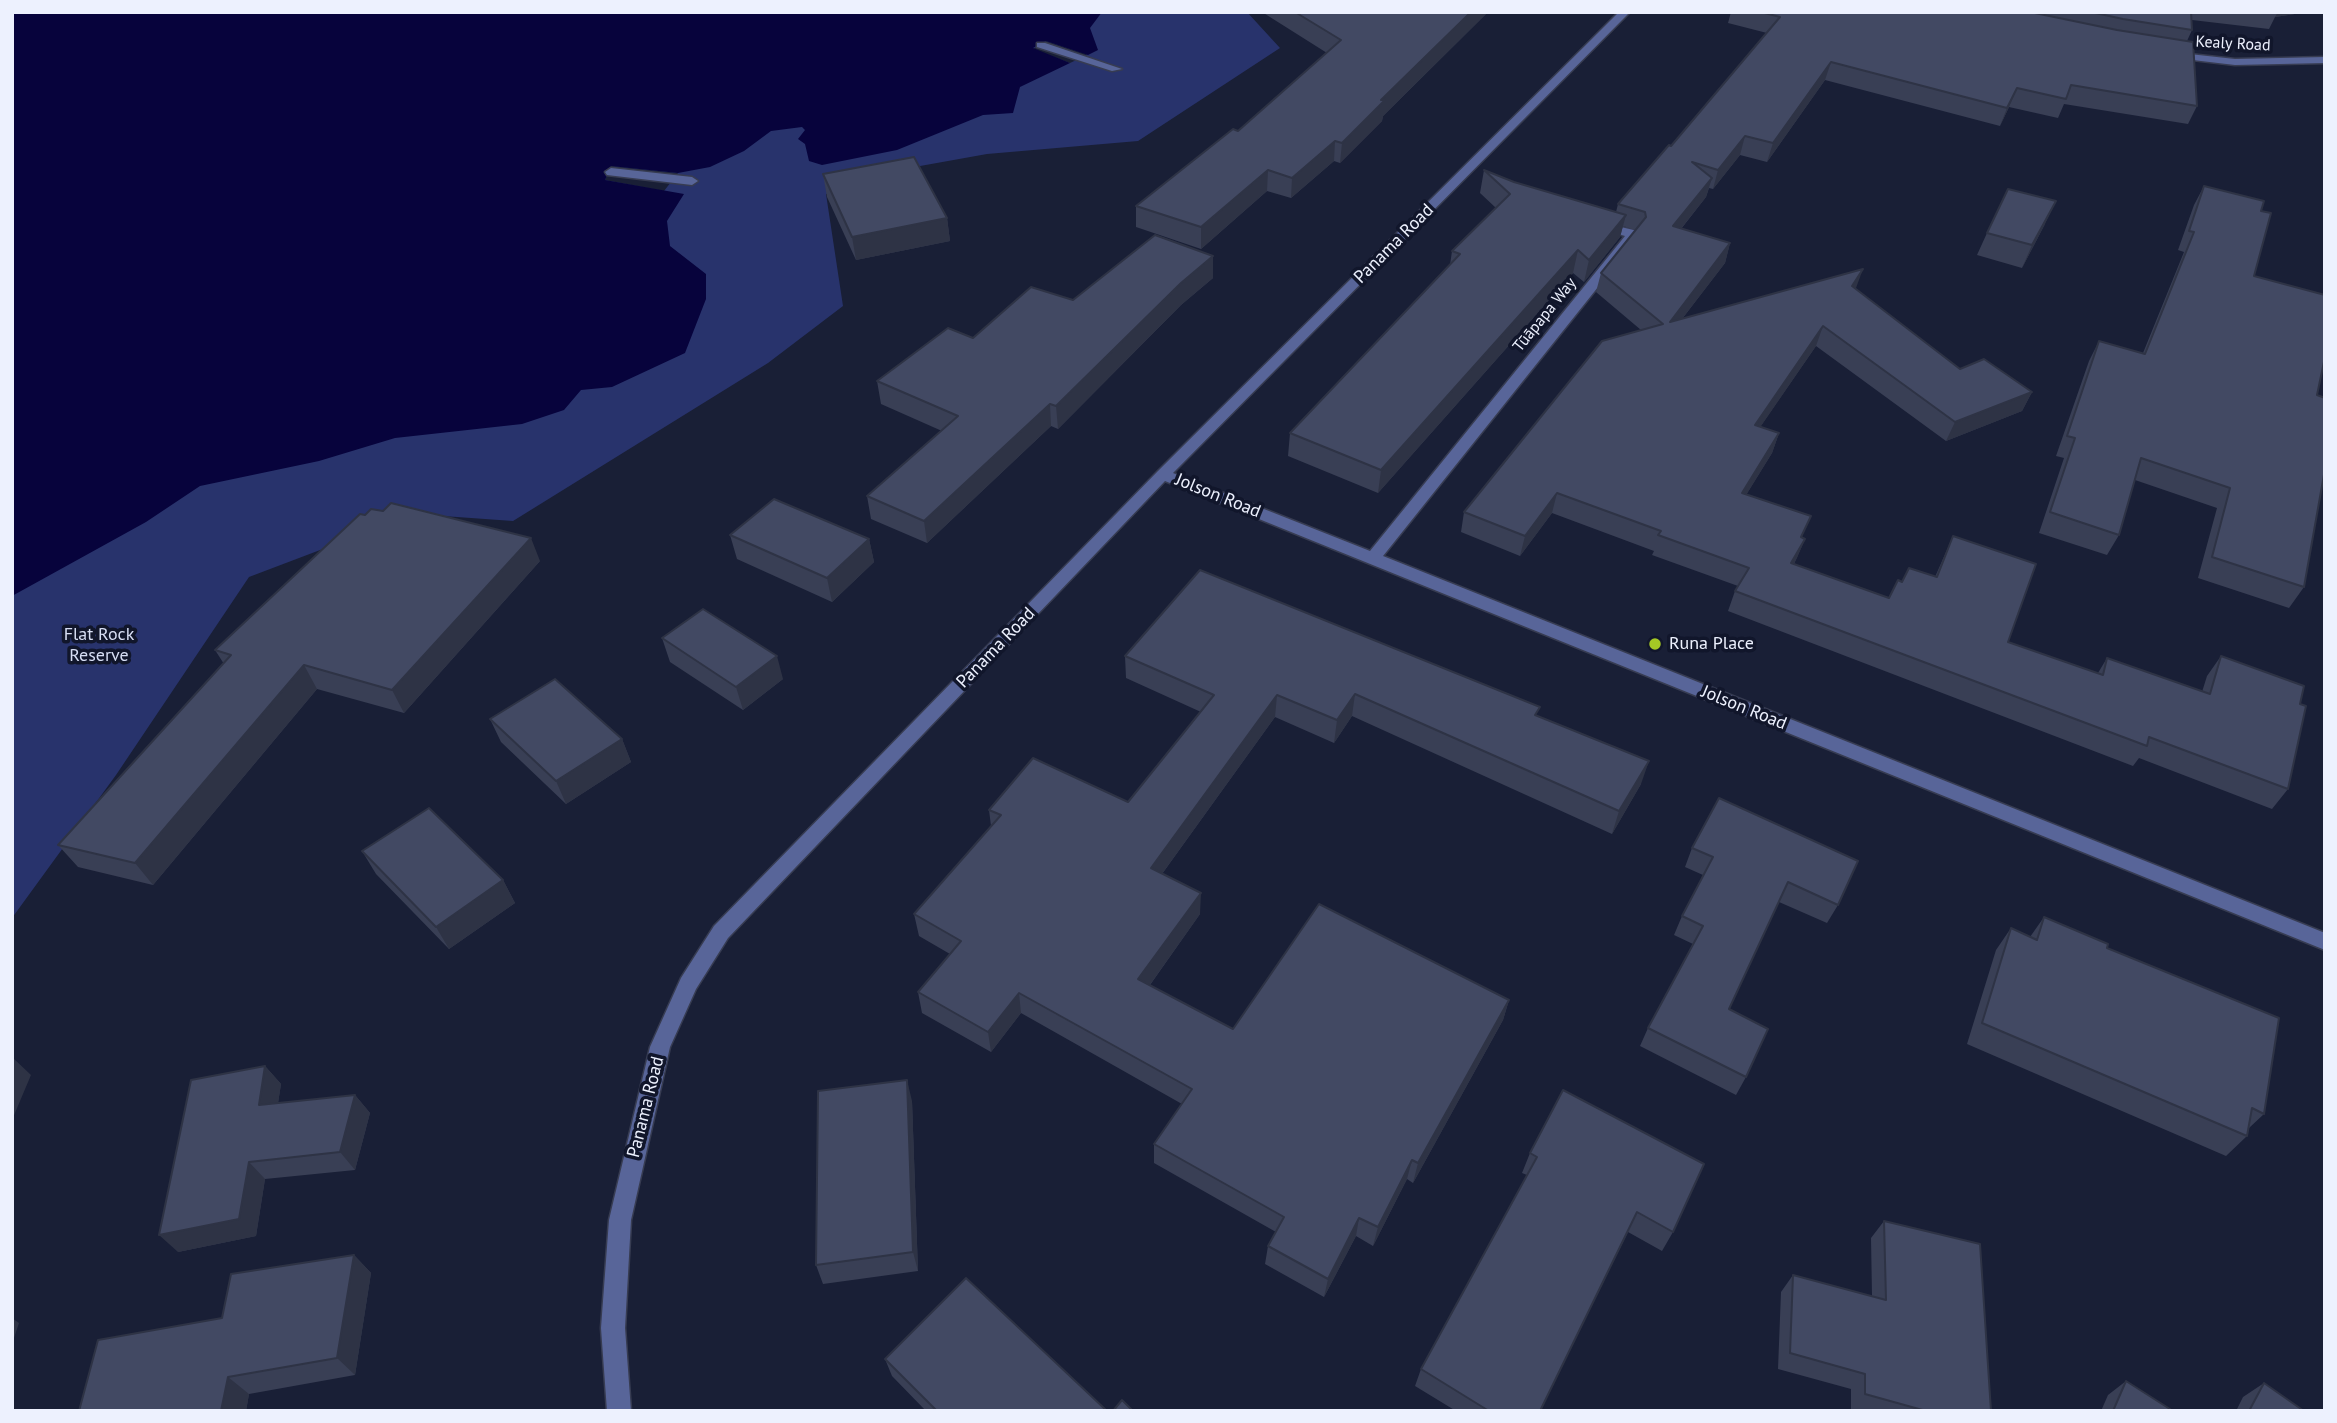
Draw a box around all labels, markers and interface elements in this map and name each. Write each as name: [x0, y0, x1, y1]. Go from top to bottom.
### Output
street label: Kealy Road: [2195, 32, 2271, 56]
street label: Panama Road: [1350, 200, 1438, 288]
street label: Tūāpapa Way: [1509, 274, 1581, 356]
street label: Jolson Road: [1172, 469, 1264, 523]
street label: Panama Road: [952, 603, 1040, 693]
park label: Flat Rock Reserve: [64, 624, 134, 666]
place label: Runa Place: [1669, 633, 1754, 655]
marker: Runa Place: [1647, 636, 1663, 652]
street label: Jolson Road: [1698, 681, 1790, 735]
street label: Panama Road: [623, 1054, 669, 1160]

